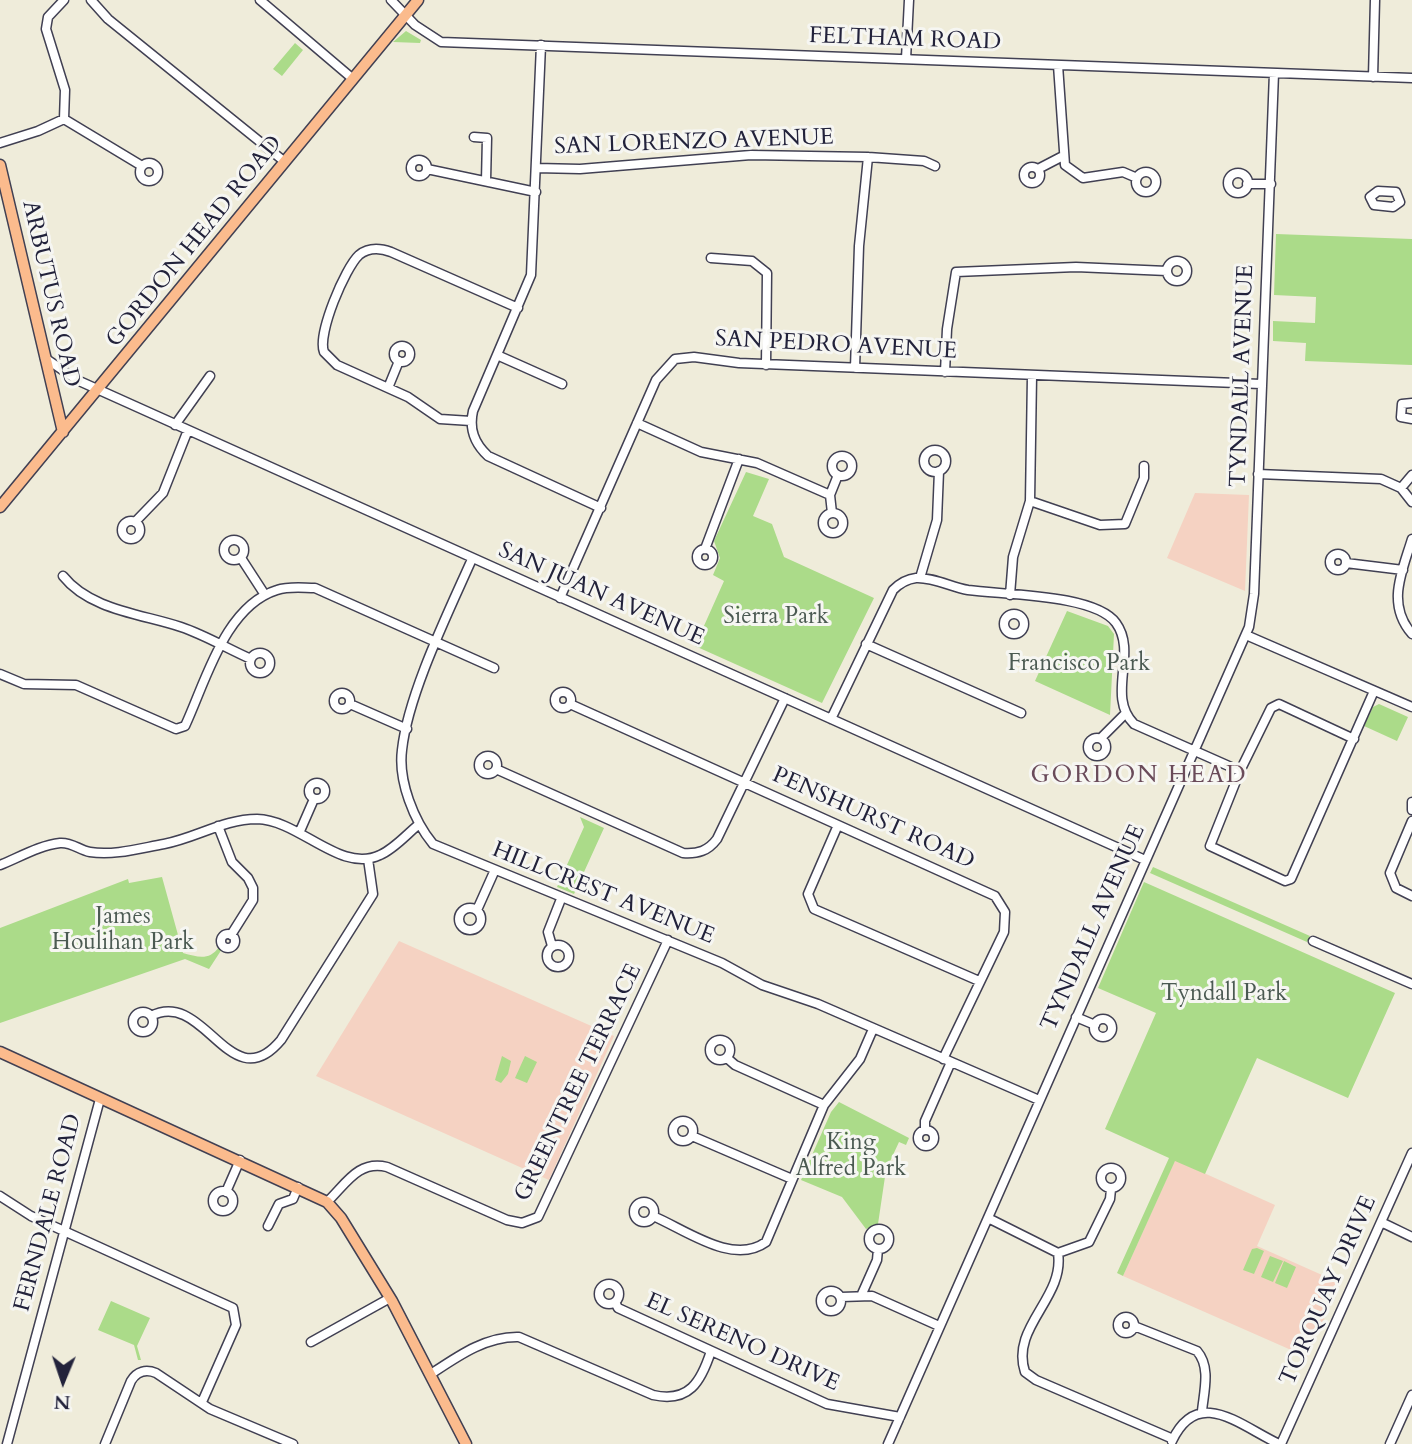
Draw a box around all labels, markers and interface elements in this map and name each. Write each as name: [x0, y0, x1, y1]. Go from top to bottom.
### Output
street label: FELTHAM ROAD: [808, 23, 1002, 57]
street label: SAN LORENZO AVENUE: [554, 124, 834, 162]
street label: GORDON HEAD ROAD: [101, 131, 289, 353]
street label: ARBUTUS ROAD: [15, 198, 85, 390]
street label: TYNDALL AVENUE: [1225, 264, 1261, 488]
street label: SAN PEDRO AVENUE: [714, 326, 958, 366]
street label: SAN JUAN AVENUE: [494, 537, 708, 653]
park label: Sierra Park: [723, 604, 829, 632]
park label: Francisco Park: [1008, 651, 1150, 679]
street label: PENSHURST ROAD: [768, 762, 978, 876]
district label: GORDON HEAD: [1032, 762, 1246, 790]
street label: TYNDALL AVENUE: [1036, 821, 1152, 1035]
street label: HILLCREST AVENUE: [488, 837, 718, 951]
park label: James Houlihan Park: [52, 904, 194, 958]
street label: GREENTREE TERRACE: [509, 960, 649, 1206]
park label: Tyndall Park: [1161, 981, 1287, 1009]
street label: FERNDALE ROAD: [9, 1111, 89, 1315]
park label: King Alfred Park: [796, 1130, 906, 1184]
street label: TORQUAY DRIVE: [1275, 1192, 1383, 1390]
street label: EL SERENO DRIVE: [641, 1288, 843, 1398]
north arrow: [28, 1346, 98, 1416]
text: N: [54, 1389, 71, 1415]

